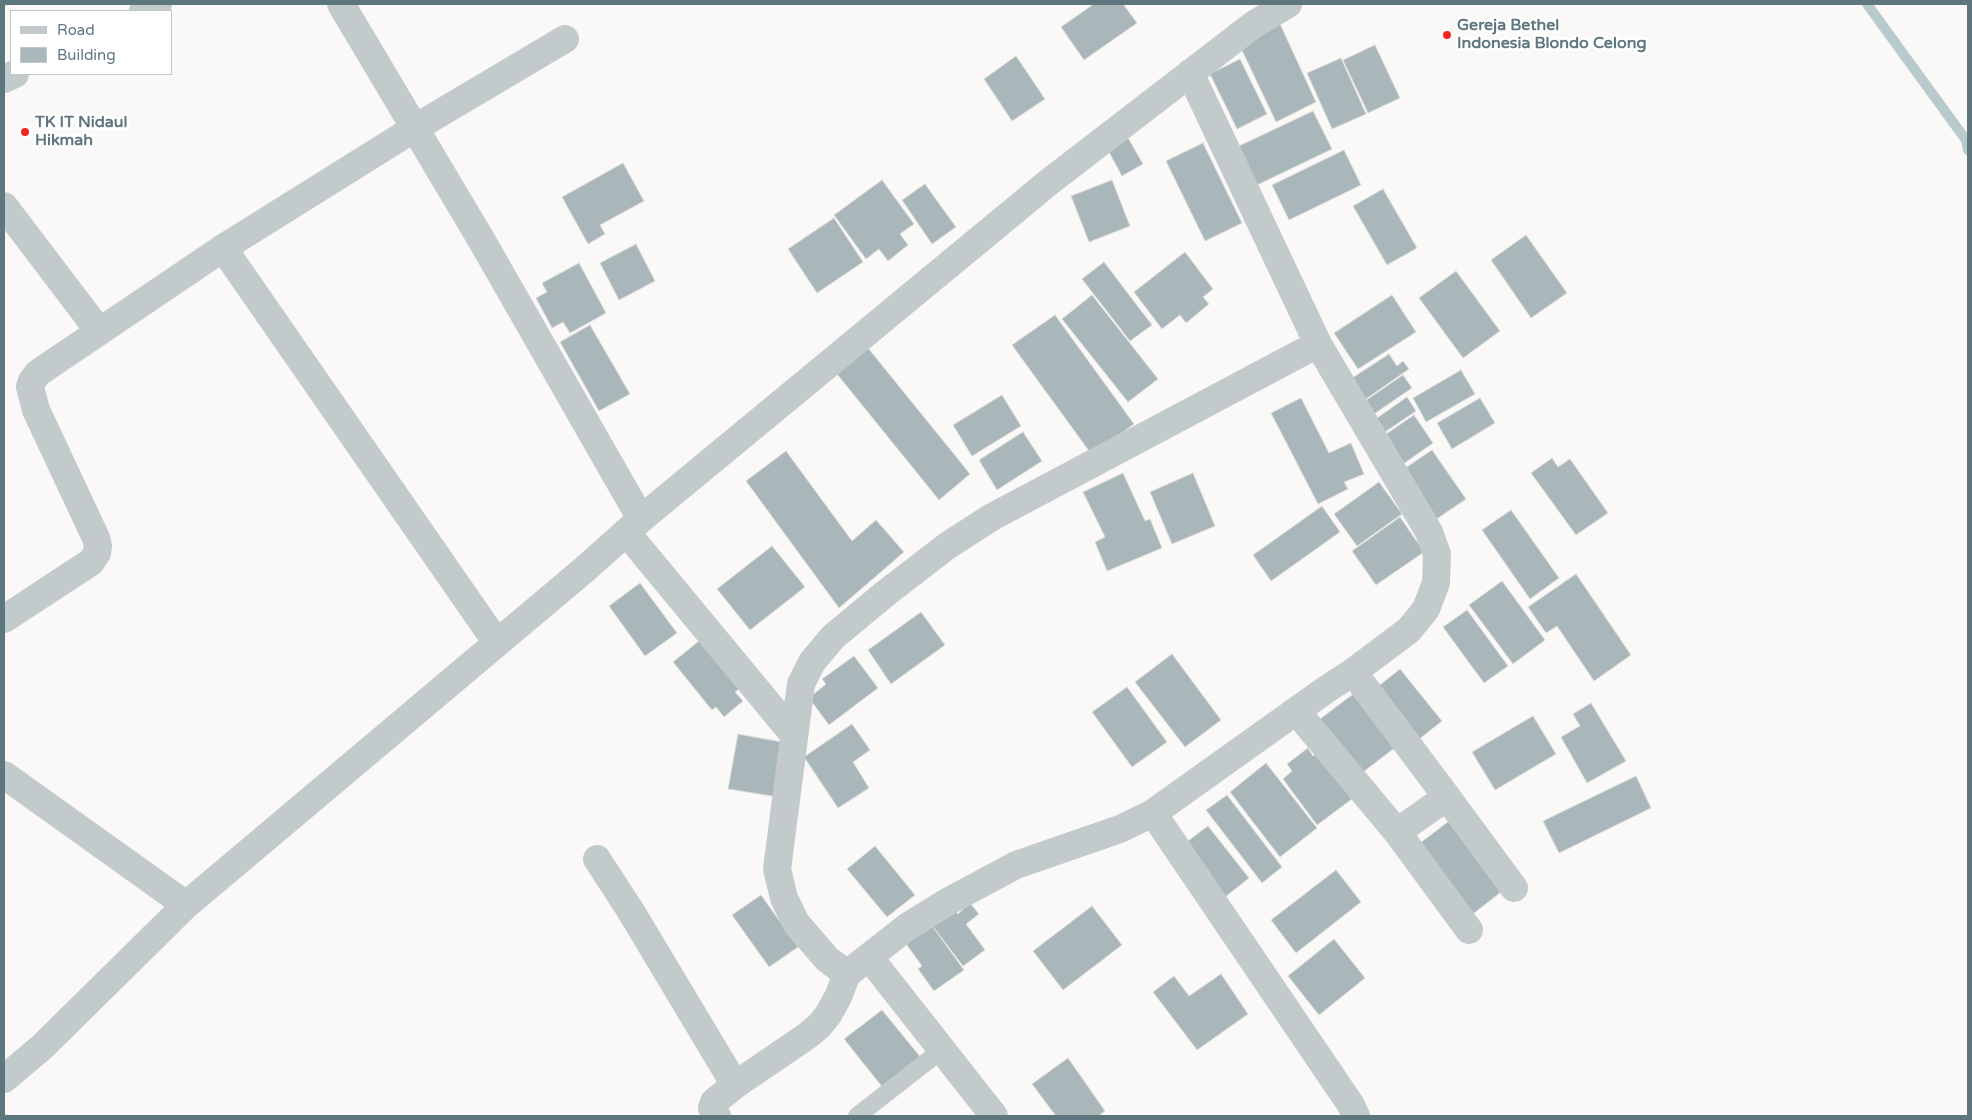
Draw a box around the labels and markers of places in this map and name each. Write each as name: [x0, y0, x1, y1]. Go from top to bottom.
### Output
place label: Gereja Bethel Indonesia Blondo Celong: [1457, 16, 1646, 54]
marker: Gereja Bethel Indonesia Blondo Celong: [1441, 29, 1453, 41]
place label: TK IT Nidaul Hikmah: [35, 113, 128, 151]
marker: TK IT Nidaul Hikmah: [19, 126, 31, 138]

